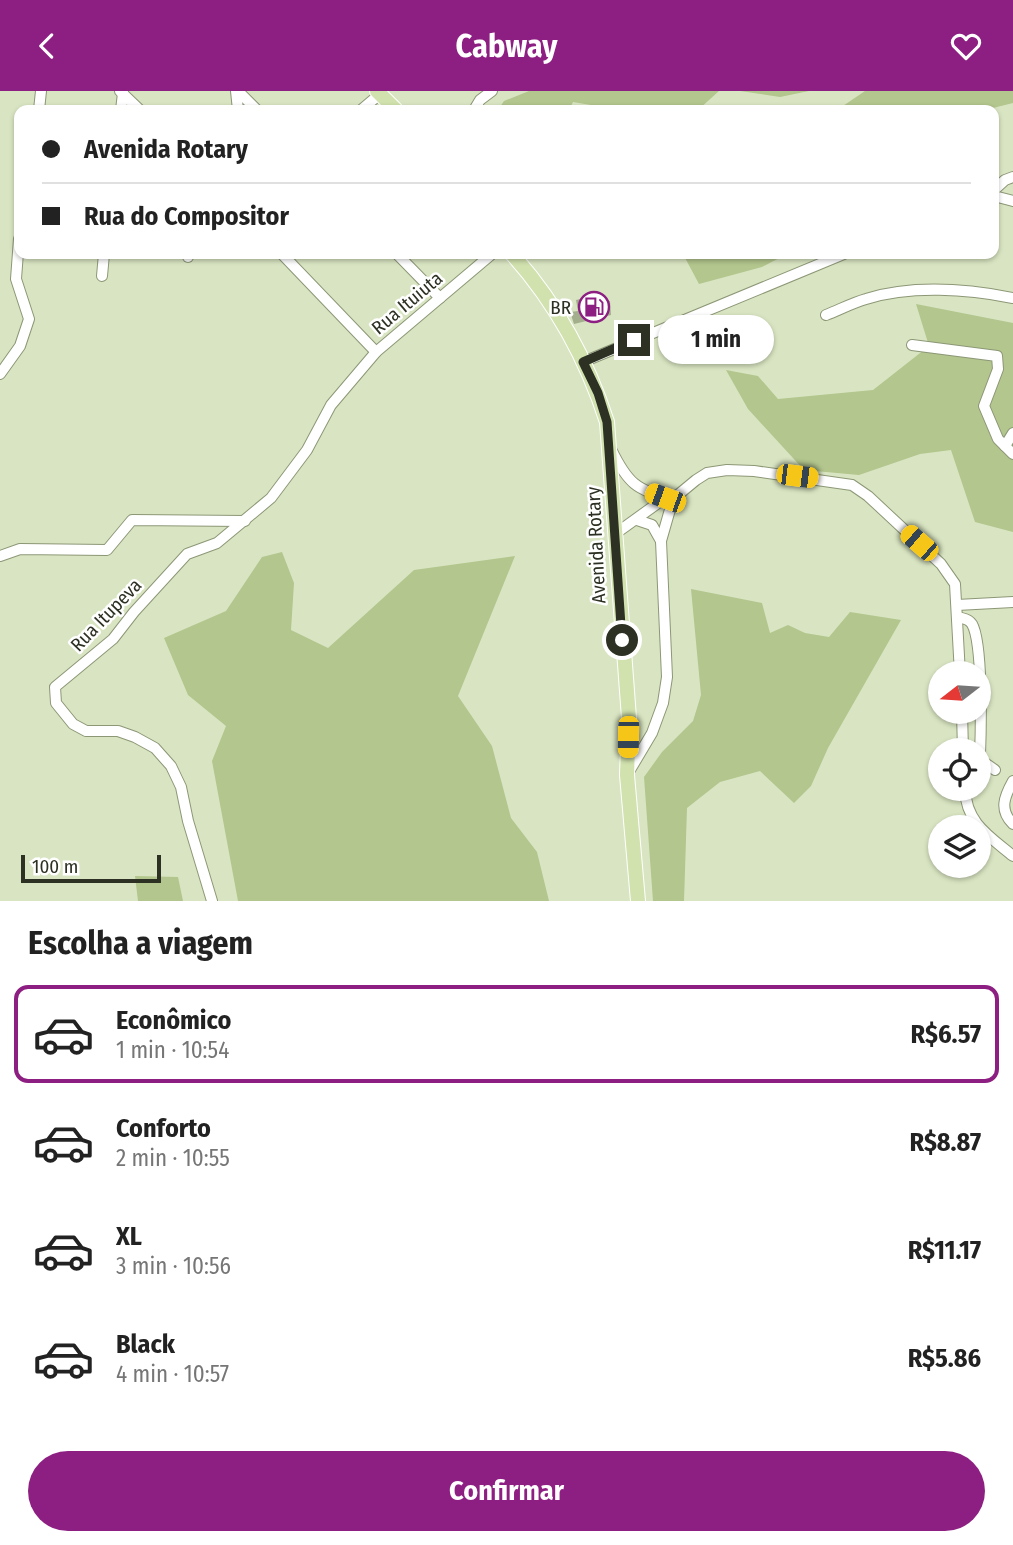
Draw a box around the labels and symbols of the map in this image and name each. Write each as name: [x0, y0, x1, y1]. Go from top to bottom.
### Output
street label: Rua Ituiuta: [367, 267, 447, 339]
fuel station icon: BR: [577, 290, 611, 324]
place label: BR: [550, 296, 571, 319]
callout: 1 min: [658, 315, 774, 365]
route end: [618, 324, 650, 356]
car: [775, 463, 820, 489]
car: [642, 481, 689, 515]
street label: Avenida Rotary: [581, 485, 611, 604]
car: [897, 521, 942, 565]
street label: Rua Itupeva: [66, 574, 146, 656]
route start: [606, 624, 638, 656]
north arrow: [928, 661, 990, 725]
car: [618, 716, 639, 758]
scale bar: [21, 852, 161, 884]

